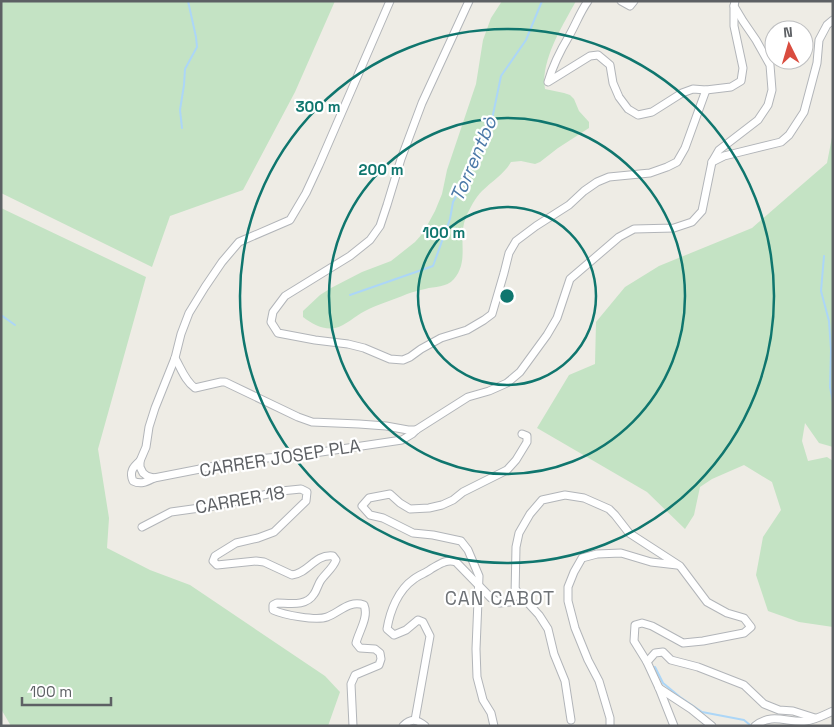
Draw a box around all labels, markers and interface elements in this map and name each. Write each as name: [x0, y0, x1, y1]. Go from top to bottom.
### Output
north arrow: [764, 20, 814, 70]
text: N: [782, 23, 793, 41]
text: 300 m: [295, 97, 341, 116]
water label: Torrentbò: [444, 112, 503, 206]
text: 200 m: [359, 160, 403, 179]
text: 100 m: [423, 223, 465, 242]
centre of rings: [498, 287, 516, 305]
street label: CARRER JOSEP PLA: [198, 433, 362, 482]
street label: CARRER 18: [193, 480, 286, 519]
district label: CAN CABOT: [445, 586, 555, 611]
scale bar: [22, 674, 111, 706]
text: 100 m: [30, 682, 72, 701]

